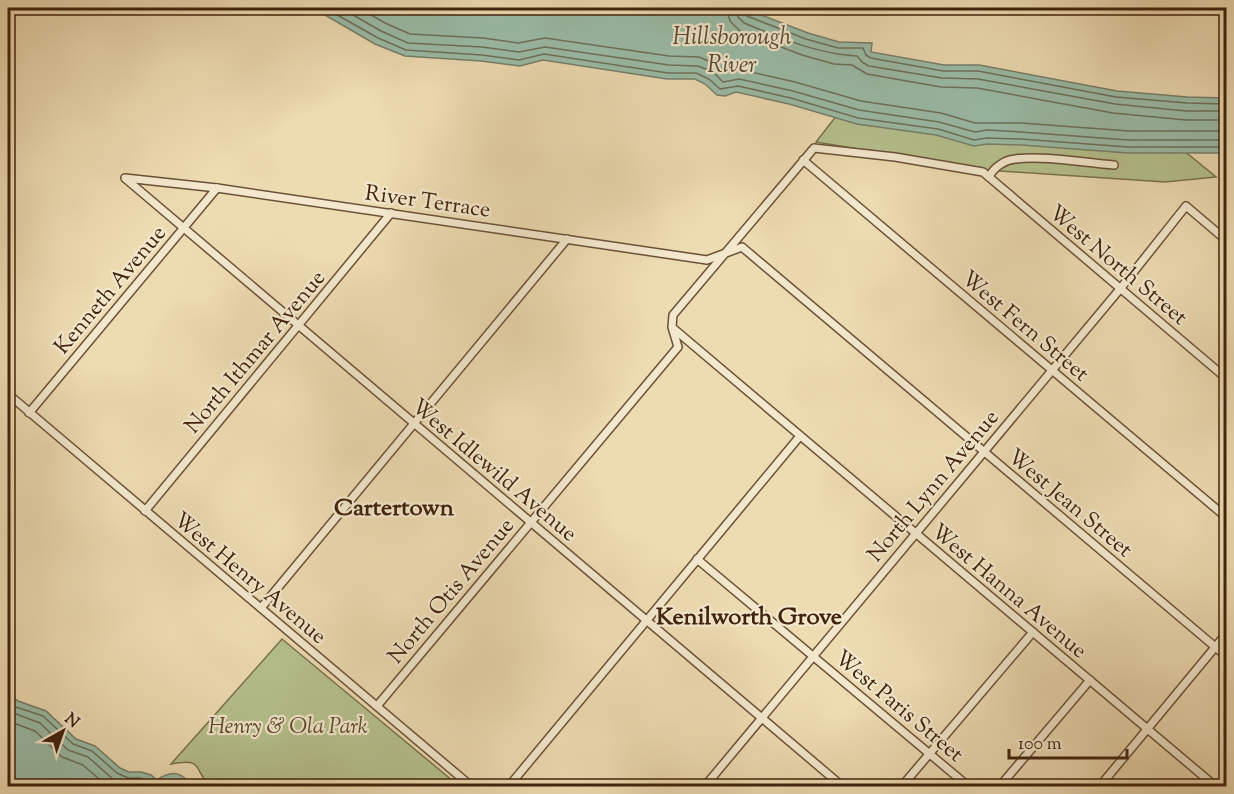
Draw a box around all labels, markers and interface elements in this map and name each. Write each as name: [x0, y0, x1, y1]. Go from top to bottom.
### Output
water label: Hillsborough River: [673, 21, 792, 83]
street label: River Terrace: [363, 178, 492, 228]
street label: West North Street: [1041, 198, 1194, 334]
street label: Kenneth Avenue: [48, 219, 175, 362]
street label: North Ithmar Avenue: [178, 264, 334, 442]
street label: West Fern Street: [953, 264, 1095, 391]
street label: West Idlewild Avenue: [403, 392, 583, 550]
street label: North Lynn Avenue: [861, 404, 1008, 570]
street label: West Jean Street: [1000, 442, 1139, 567]
district label: Cartertown: [334, 492, 455, 526]
street label: West Henry Avenue: [166, 506, 333, 653]
street label: North Otis Avenue: [382, 512, 523, 672]
street label: West Hanna Avenue: [923, 517, 1093, 667]
district label: Kenilworth Grove: [656, 601, 842, 635]
street label: West Paris Street: [827, 644, 970, 771]
north arrow: [33, 701, 93, 761]
text: N: [59, 709, 83, 734]
park label: Henry & Ola Park: [208, 712, 368, 744]
scale bar: [1009, 722, 1128, 760]
text: 100 m: [1018, 732, 1062, 758]

